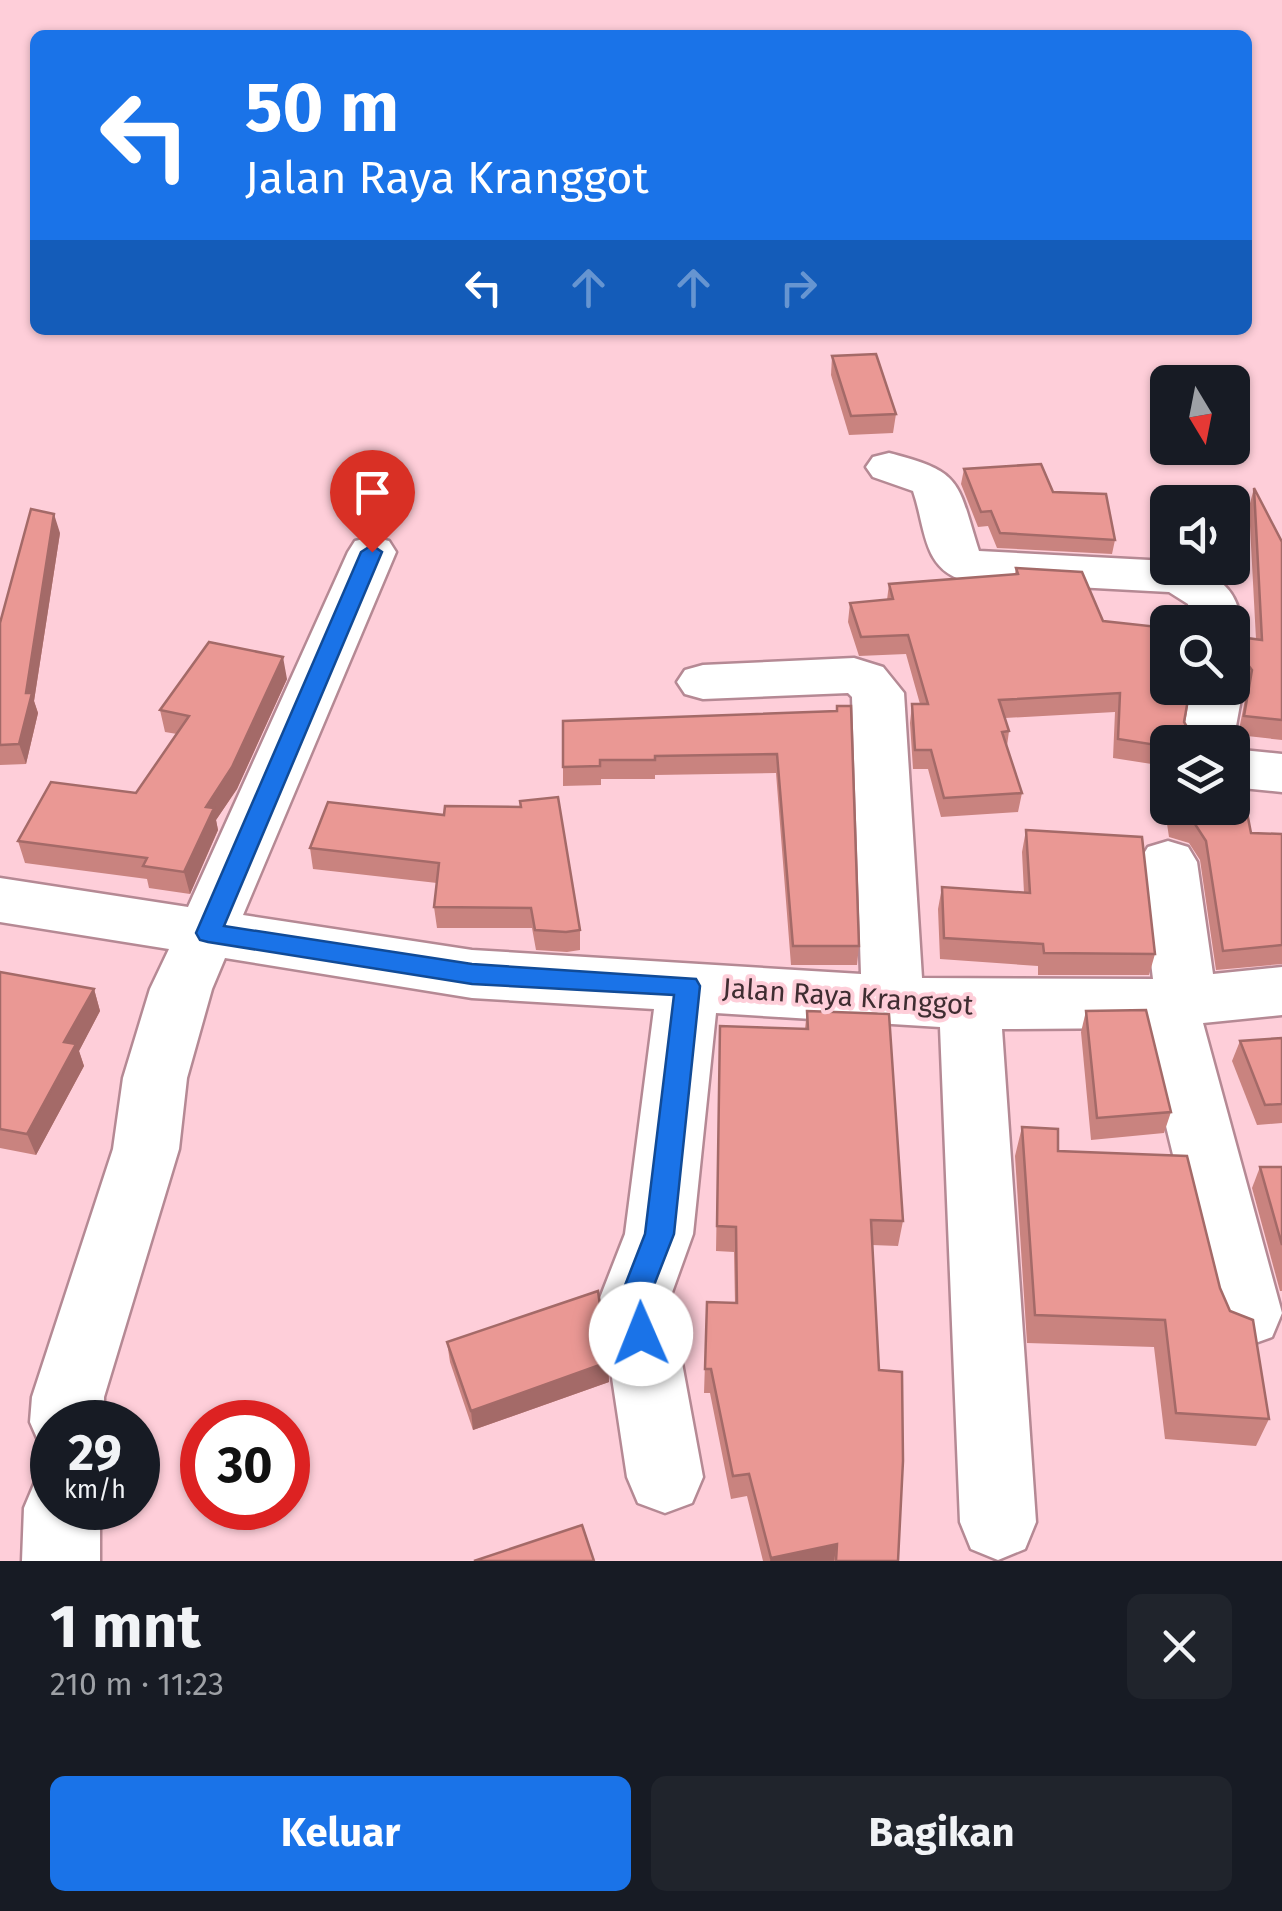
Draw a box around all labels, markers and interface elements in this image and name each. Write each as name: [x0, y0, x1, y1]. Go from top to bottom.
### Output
text: 50 m: [245, 66, 399, 150]
icon: left: [80, 70, 210, 200]
text: Jalan Raya Kranggot: [245, 151, 649, 205]
icon: left: [456, 260, 511, 315]
icon: ahead: [561, 260, 616, 315]
icon: ahead: [666, 260, 721, 315]
icon: right: [771, 260, 826, 315]
north arrow: [1150, 365, 1250, 465]
map controls: [1150, 365, 1250, 825]
pin: [330, 450, 415, 553]
icon: arrive: [345, 465, 400, 520]
button: sound: [1150, 485, 1250, 585]
button: search: [1150, 605, 1250, 705]
button: layers: [1150, 725, 1250, 825]
street label: Jalan Raya Kranggot: [722, 971, 975, 1022]
position arrow: [589, 1282, 693, 1386]
speed limit sign: 30: [180, 1400, 310, 1530]
text: 29: [68, 1423, 122, 1483]
text: km/h: [64, 1475, 126, 1505]
text: 1 mnt: [50, 1591, 201, 1663]
button: close: [1127, 1594, 1232, 1699]
text: 210 m · 11:23: [50, 1665, 224, 1703]
button: Keluar: [50, 1776, 631, 1891]
button: Bagikan: [651, 1776, 1232, 1891]

